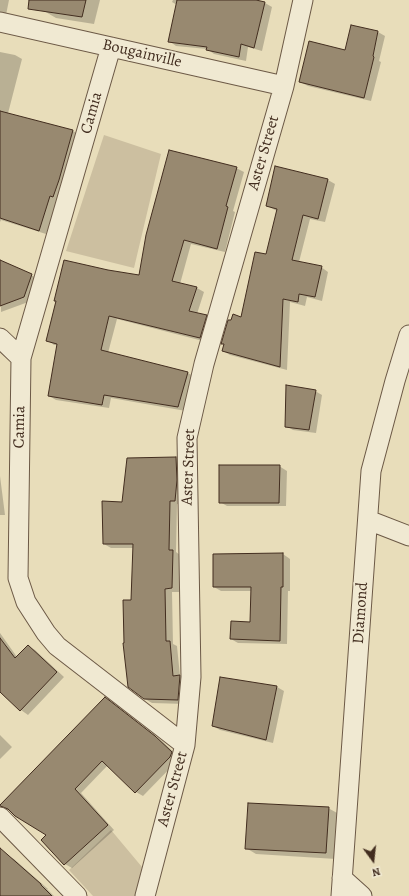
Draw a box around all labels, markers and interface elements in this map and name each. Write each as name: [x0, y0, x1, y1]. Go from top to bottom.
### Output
street label: Bougainville: [100, 36, 184, 72]
street label: Camia: [77, 90, 107, 136]
street label: Aster Street: [244, 113, 284, 193]
street label: Camia: [10, 405, 30, 449]
street label: Aster Street: [178, 428, 200, 506]
street label: Diamond: [349, 581, 373, 645]
street label: Aster Street: [154, 749, 192, 829]
north arrow: [353, 840, 393, 880]
text: N: [370, 864, 382, 880]

